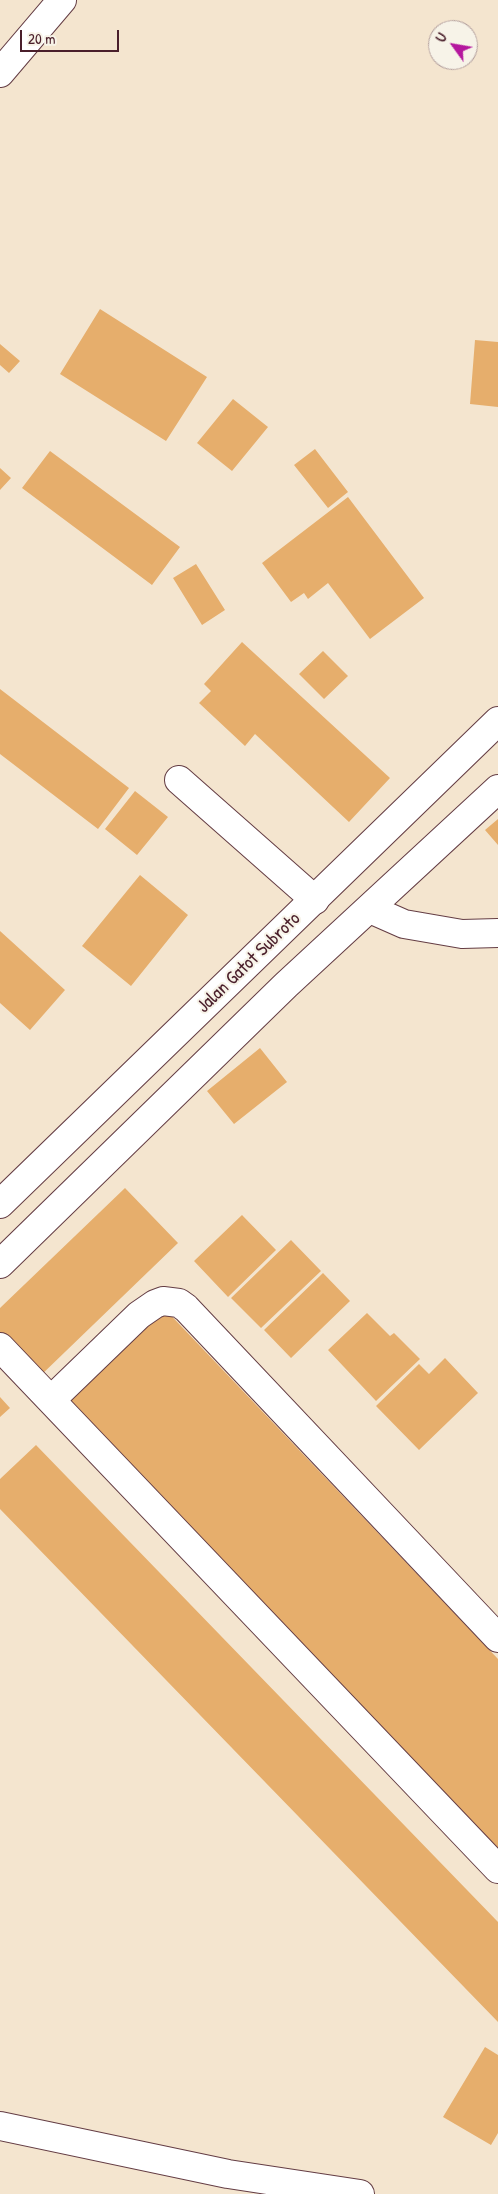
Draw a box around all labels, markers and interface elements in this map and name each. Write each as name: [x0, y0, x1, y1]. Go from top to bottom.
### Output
scale bar: [22, 20, 121, 52]
north arrow: [428, 20, 478, 70]
text: 20 m: [28, 28, 55, 49]
text: U: [431, 29, 451, 46]
street label: Jalan Gatot Subroto: [193, 908, 305, 1018]

